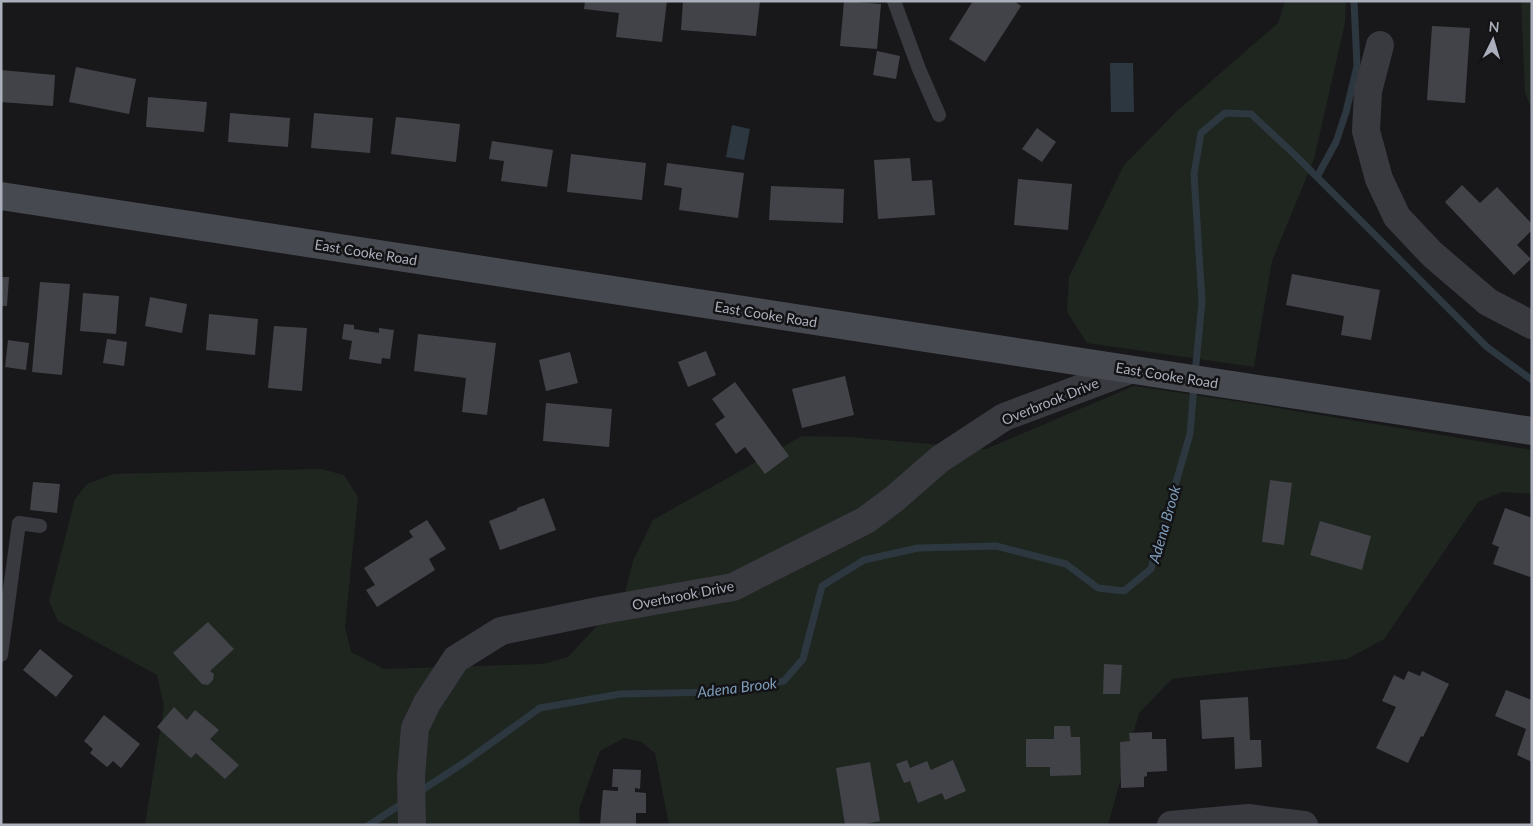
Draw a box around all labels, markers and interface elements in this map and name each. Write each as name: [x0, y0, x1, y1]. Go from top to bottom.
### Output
north arrow: [1468, 15, 1518, 65]
text: N: [1488, 18, 1500, 35]
street label: East Cooke Road: [314, 236, 418, 268]
street label: East Cooke Road: [714, 298, 818, 330]
street label: East Cooke Road: [1115, 359, 1219, 391]
street label: Overbrook Drive: [999, 374, 1101, 428]
water label: Adena Brook: [1144, 482, 1184, 566]
street label: Overbrook Drive: [631, 577, 735, 613]
water label: Adena Brook: [695, 673, 779, 701]

